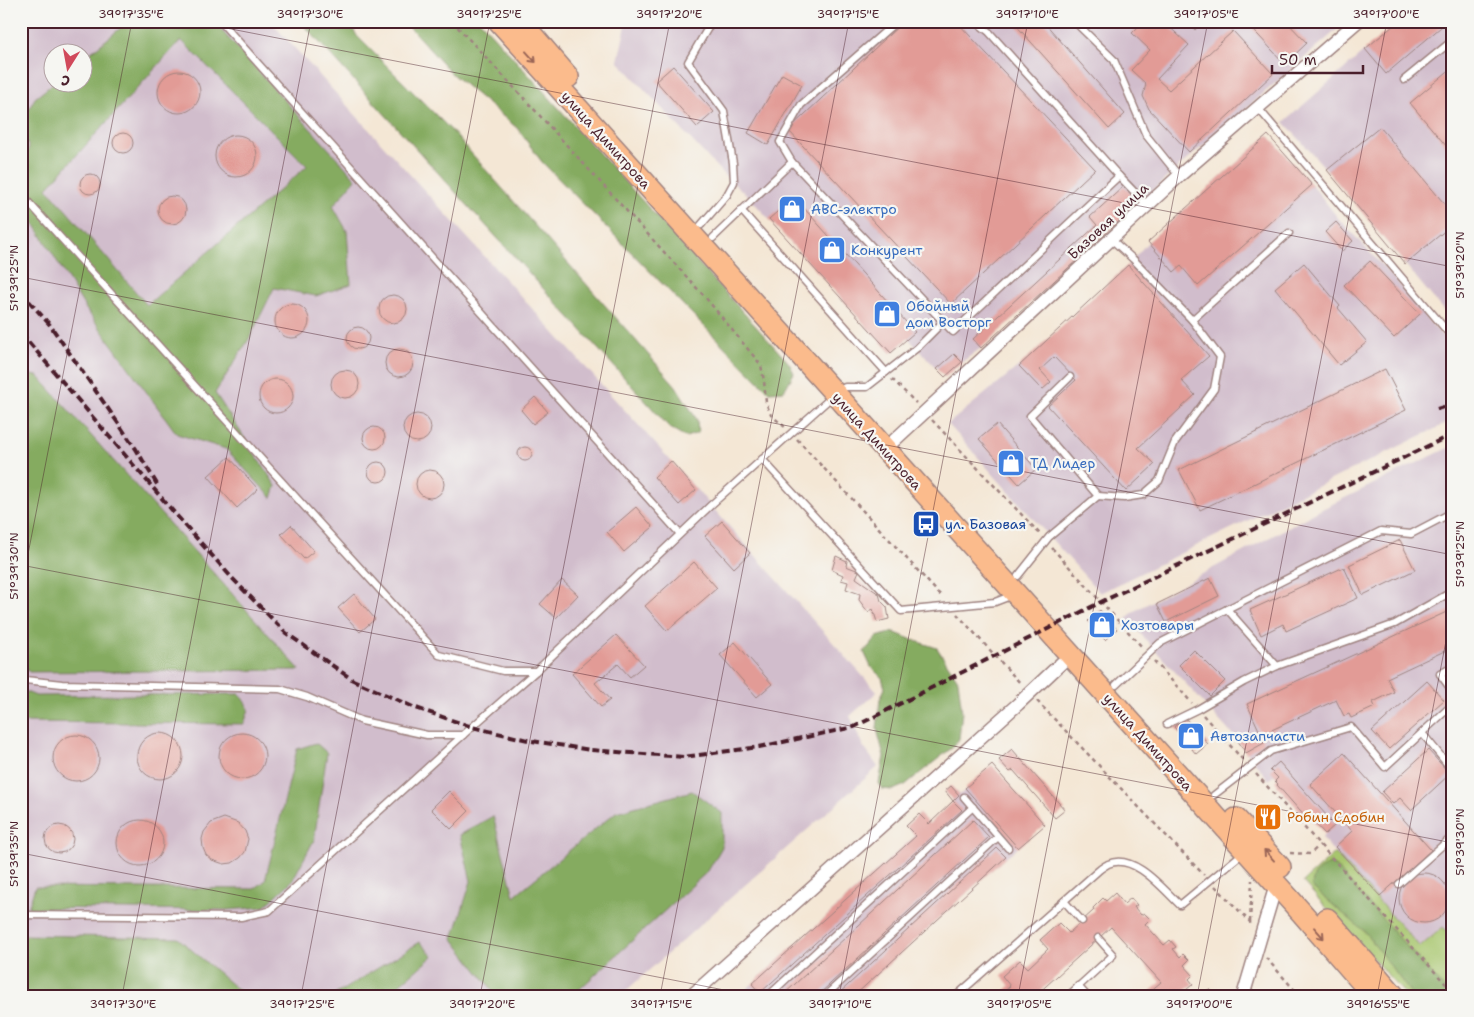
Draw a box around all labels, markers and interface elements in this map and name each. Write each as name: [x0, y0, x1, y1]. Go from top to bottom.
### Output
text: 39°17'35"E: [98, 6, 164, 22]
text: 39°17'30"E: [277, 6, 343, 22]
text: 39°17'25"E: [456, 6, 522, 22]
text: 39°17'20"E: [636, 6, 702, 22]
text: 39°17'15"E: [817, 6, 879, 22]
text: 39°17'10"E: [995, 6, 1059, 22]
text: 39°17'05"E: [1173, 6, 1239, 22]
text: 39°17'00"E: [1353, 6, 1419, 22]
north arrow: [42, 42, 92, 92]
scale bar: [1272, 42, 1363, 74]
text: 50 m: [1279, 50, 1317, 70]
one-way arrow: [526, 51, 537, 64]
text: С: [60, 71, 71, 90]
street label: улица Димитрова: [557, 87, 655, 193]
street label: Базовая улица: [1064, 179, 1152, 263]
shop icon: АВС-электро: [777, 194, 807, 224]
place label: АВС-электро: [811, 200, 897, 218]
text: 51°39'20"N: [1452, 231, 1468, 299]
shop icon: Конкурент: [817, 235, 847, 265]
place label: Конкурент: [851, 241, 923, 259]
text: 51°39'25"N: [6, 245, 22, 311]
place label: Обойный дом Восторг: [906, 297, 992, 331]
shop icon: Обойный дом Восторг: [872, 299, 902, 329]
street label: улица Димитрова: [828, 388, 926, 494]
shop icon: ТД Лидер: [996, 448, 1026, 478]
place label: ТД Лидер: [1030, 454, 1095, 472]
bus stop icon: ул. Базовая: [911, 509, 941, 539]
place label: ул. Базовая: [945, 515, 1026, 533]
text: 51°39'25"N: [1452, 521, 1468, 587]
text: 51°39'30"N: [6, 532, 22, 600]
shop icon: Хозтовары: [1087, 610, 1117, 640]
place label: Хозтовары: [1121, 616, 1194, 634]
street label: улица Димитрова: [1099, 689, 1197, 795]
shop icon: Автозапчасти: [1176, 721, 1206, 751]
place label: Автозапчасти: [1210, 727, 1305, 745]
restaurant icon: Робин Сдобин: [1253, 802, 1283, 832]
place label: Робин Сдобин: [1287, 808, 1385, 826]
text: 51°39'30"N: [1452, 808, 1468, 876]
text: 51°39'35"N: [6, 821, 22, 887]
one-way arrow: [1263, 848, 1275, 861]
one-way arrow: [1313, 926, 1325, 939]
text: 39°17'30"E: [90, 996, 156, 1012]
text: 39°17'25"E: [269, 996, 335, 1012]
text: 39°17'20"E: [449, 996, 515, 1012]
text: 39°17'15"E: [630, 996, 692, 1012]
text: 39°17'10"E: [808, 996, 872, 1012]
text: 39°17'05"E: [986, 996, 1052, 1012]
text: 39°17'00"E: [1166, 996, 1232, 1012]
text: 39°16'55"E: [1346, 996, 1410, 1012]

